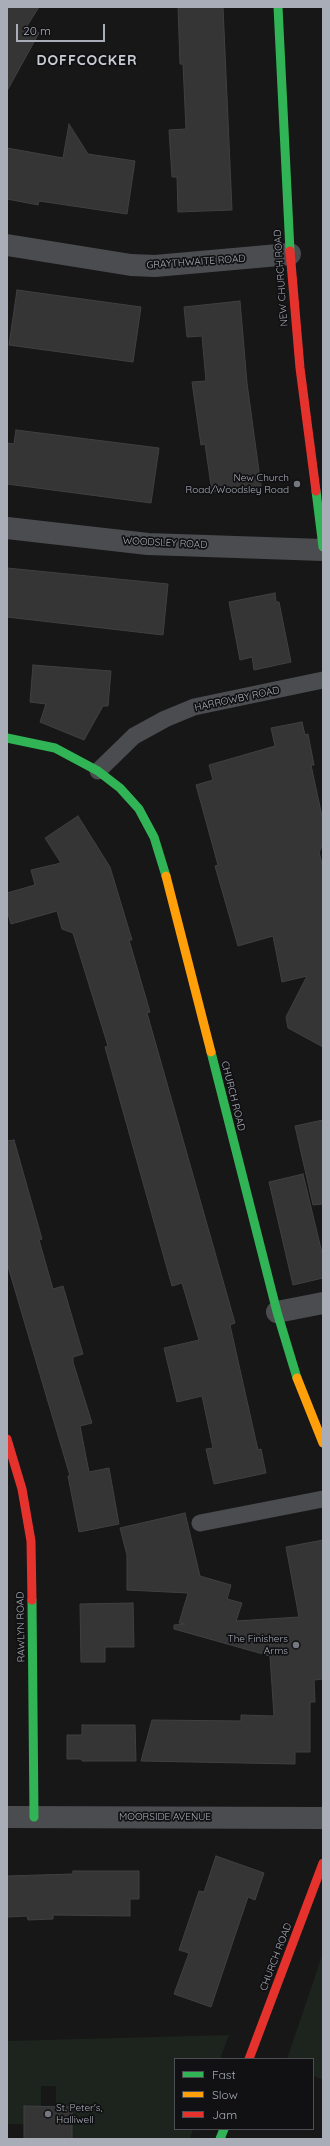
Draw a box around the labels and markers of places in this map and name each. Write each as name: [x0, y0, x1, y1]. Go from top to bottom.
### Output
place label: New Church Road/Woodsley Road: [186, 472, 289, 496]
marker: New Church Road/Woodsley Road: [292, 479, 302, 489]
place label: The Finishers Arms: [228, 1633, 288, 1656]
marker: The Finishers Arms: [291, 1640, 301, 1650]
place label: St. Peter's, Halliwell: [56, 2102, 102, 2126]
marker: St. Peter's, Halliwell: [43, 2109, 53, 2119]

